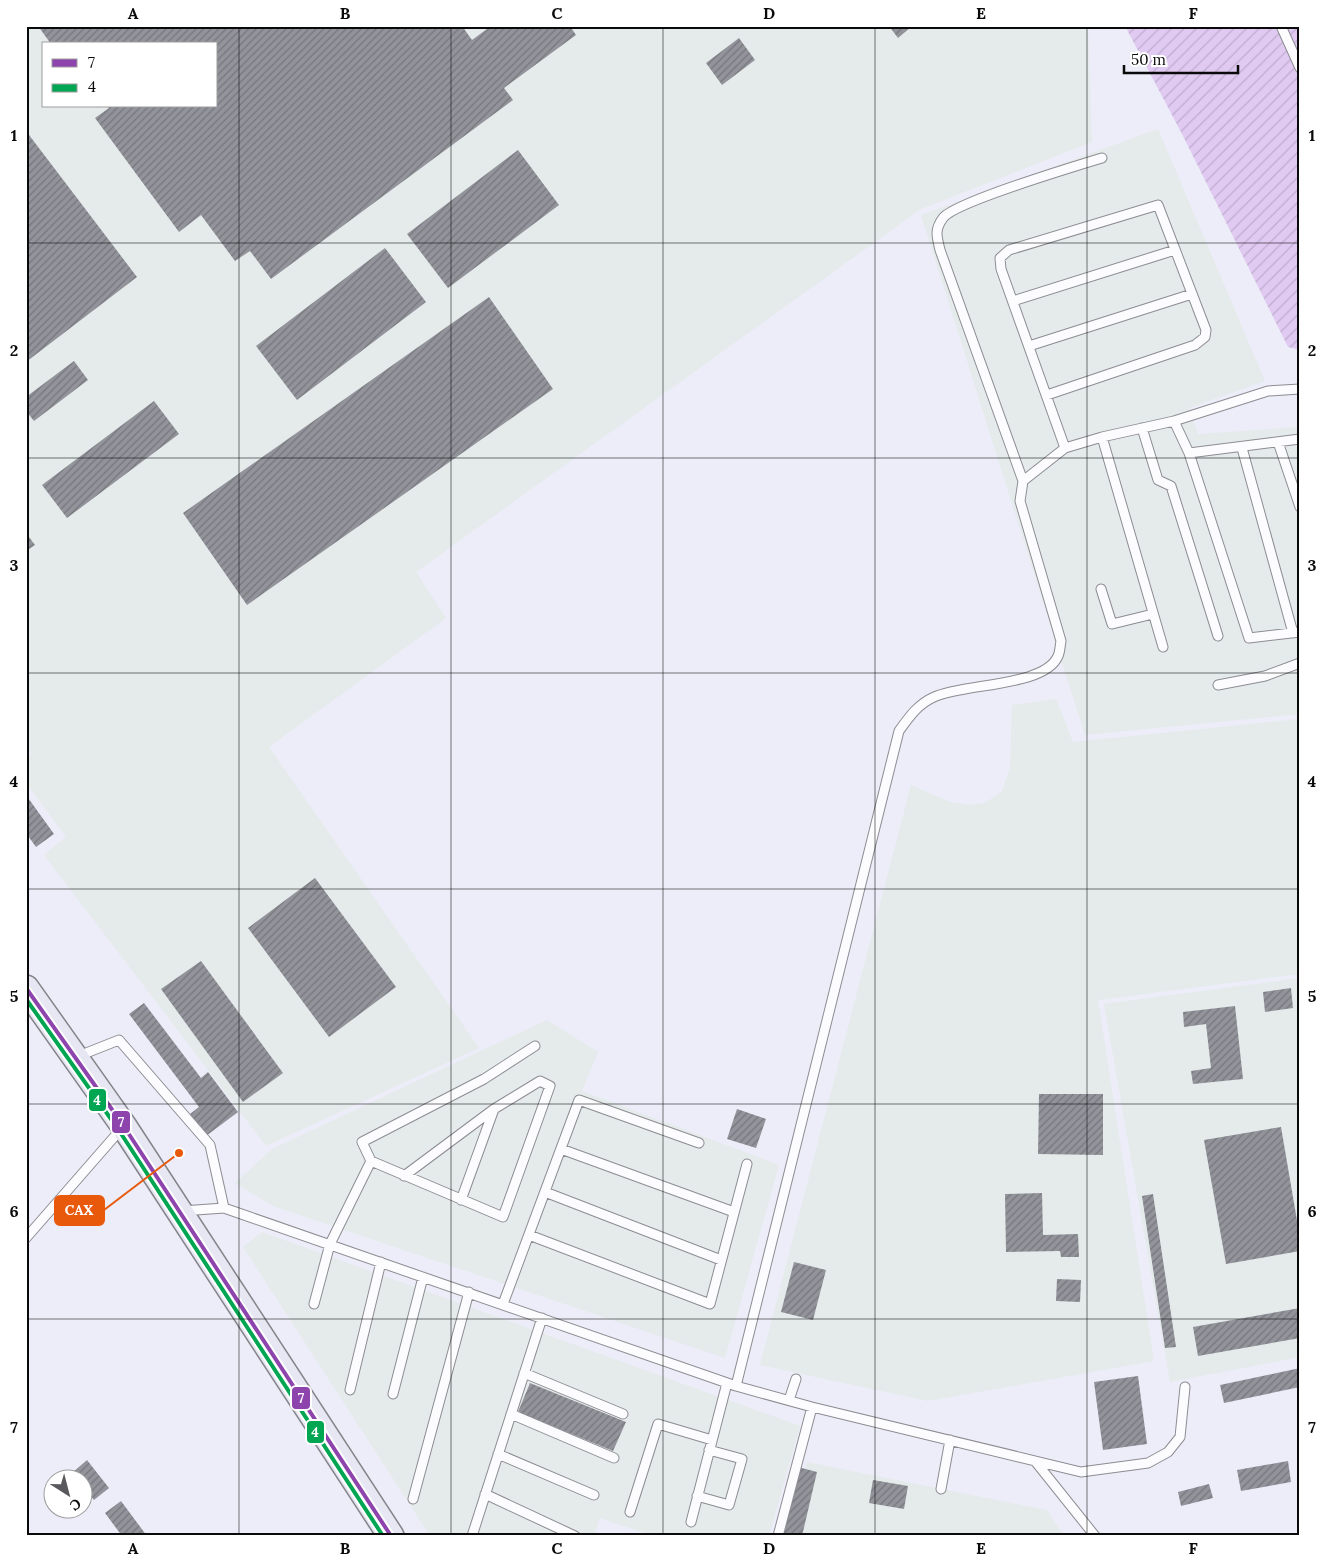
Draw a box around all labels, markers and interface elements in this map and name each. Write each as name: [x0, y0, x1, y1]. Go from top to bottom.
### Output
text: A: [128, 3, 139, 23]
text: B: [340, 3, 351, 23]
text: C: [551, 3, 563, 23]
text: D: [763, 3, 775, 23]
text: E: [976, 3, 986, 23]
text: F: [1188, 3, 1198, 23]
legend: [42, 42, 218, 108]
scale bar: [1124, 42, 1237, 74]
text: 50 m: [1131, 50, 1166, 69]
text: 7: [88, 53, 95, 72]
text: 4: [88, 77, 96, 96]
text: 1: [11, 125, 17, 145]
text: 1: [1309, 125, 1315, 145]
text: 2: [10, 340, 18, 360]
text: 2: [1308, 340, 1316, 360]
text: 3: [10, 555, 19, 575]
text: 3: [1308, 555, 1317, 575]
text: 4: [10, 771, 19, 791]
text: 4: [1308, 771, 1317, 791]
text: 5: [10, 986, 19, 1006]
text: 5: [1308, 986, 1317, 1006]
line badge: 4: [88, 1088, 107, 1112]
text: 4: [93, 1091, 101, 1109]
line badge: 7: [111, 1110, 131, 1134]
text: 7: [118, 1113, 125, 1131]
callout: САХ: [55, 1196, 104, 1225]
text: 6: [9, 1201, 19, 1221]
text: САХ: [65, 1201, 94, 1219]
text: 6: [1307, 1201, 1317, 1221]
line badge: 7: [291, 1386, 311, 1410]
text: 7: [298, 1389, 305, 1407]
text: 7: [10, 1417, 18, 1437]
text: 7: [1308, 1417, 1316, 1437]
line badge: 4: [306, 1420, 325, 1444]
text: 4: [311, 1423, 319, 1441]
north arrow: [42, 1470, 92, 1520]
text: С: [66, 1494, 85, 1515]
text: A: [128, 1538, 139, 1558]
text: B: [340, 1538, 351, 1558]
text: C: [551, 1538, 563, 1558]
text: D: [763, 1538, 775, 1558]
text: E: [976, 1538, 986, 1558]
text: F: [1188, 1538, 1198, 1558]

